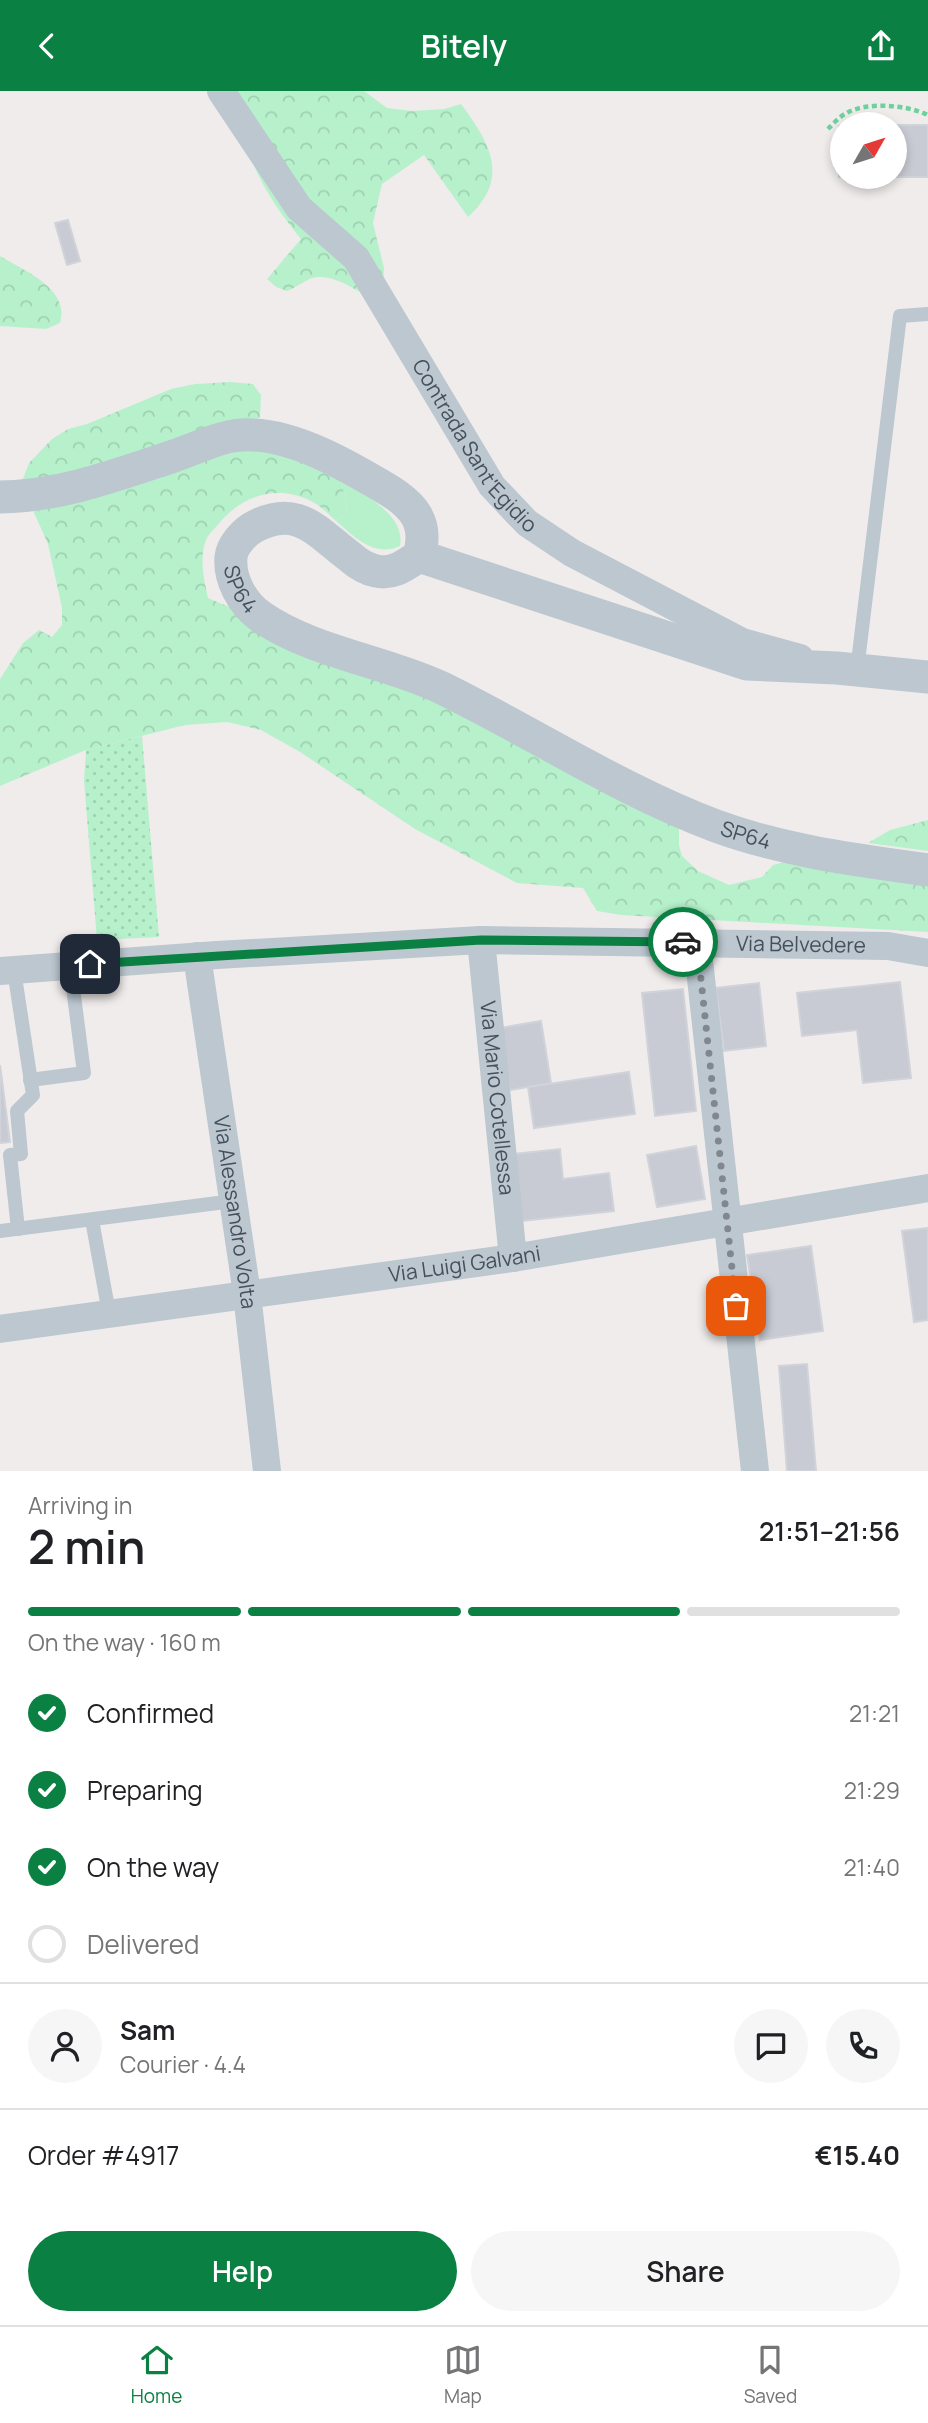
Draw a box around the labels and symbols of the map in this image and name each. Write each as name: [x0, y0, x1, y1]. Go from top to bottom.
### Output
north arrow: [830, 112, 906, 189]
street label: Contrada Sant'Egidio: [406, 354, 542, 539]
street label: SP64: [218, 563, 264, 619]
street label: SP64: [717, 814, 774, 855]
courier: [648, 907, 718, 977]
street label: Via Belvedere: [736, 929, 866, 959]
pin: [60, 934, 120, 994]
street label: Via Mario Cotellessa: [474, 1000, 522, 1197]
street label: Via Alessandro Volta: [208, 1114, 264, 1310]
street label: Via Luigi Galvani: [387, 1239, 542, 1288]
pin: [706, 1276, 766, 1336]

